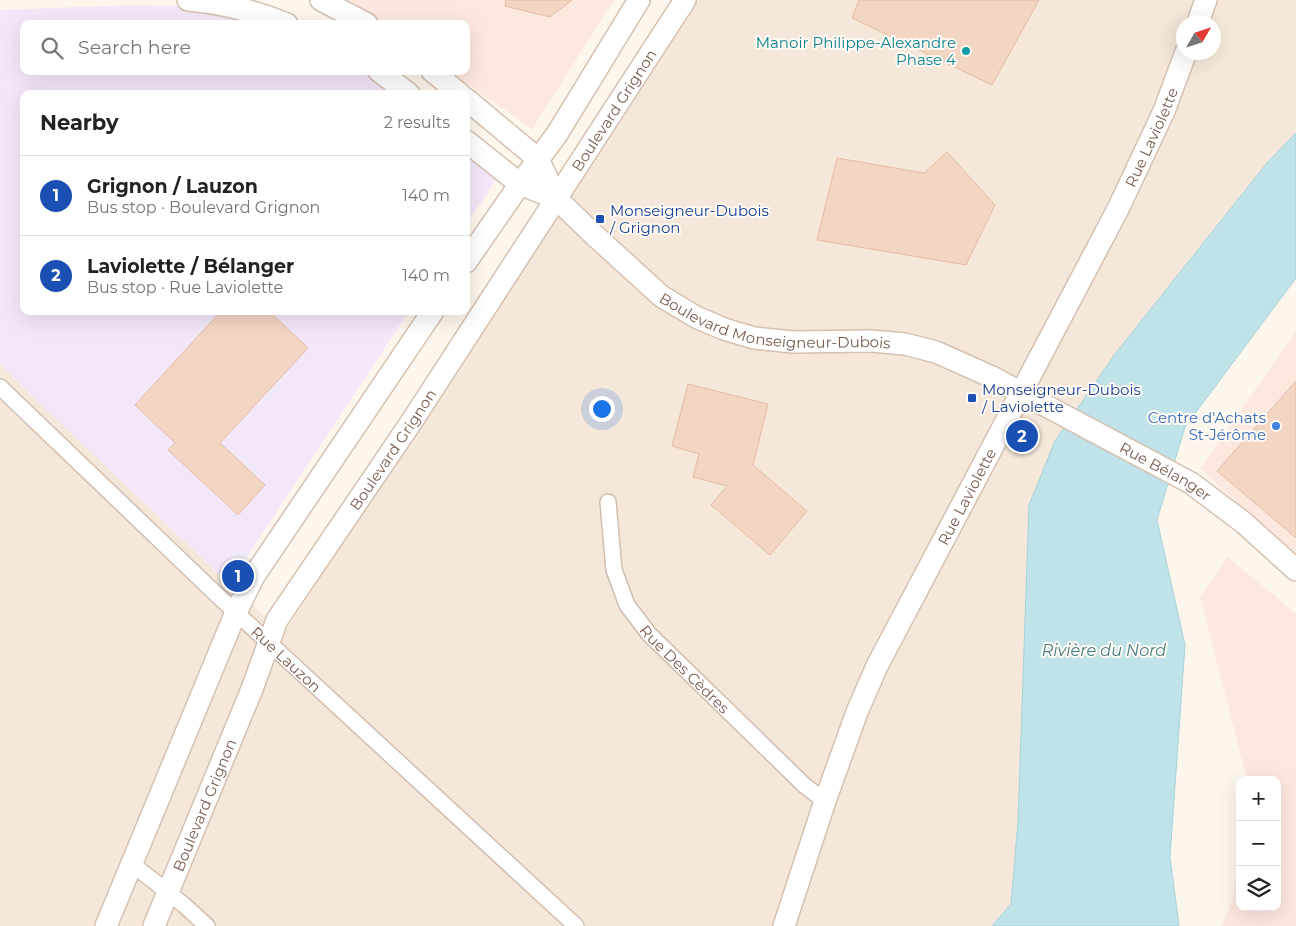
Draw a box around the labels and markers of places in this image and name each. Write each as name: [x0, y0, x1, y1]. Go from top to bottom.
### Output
place label: Manoir Philippe-Alexandre Phase 4: [756, 33, 956, 69]
marker: Manoir Philippe-Alexandre Phase 4: [960, 45, 972, 57]
place label: Monseigneur-Dubois / Grignon: [609, 201, 769, 237]
marker: Monseigneur-Dubois / Grignon: [594, 213, 606, 225]
place label: Monseigneur-Dubois / Laviolette: [981, 380, 1141, 416]
marker: Monseigneur-Dubois / Laviolette: [966, 392, 978, 404]
place label: Centre d'Achats St-Jérôme: [1148, 408, 1266, 444]
pin: 2: [1006, 417, 1038, 455]
marker: Centre d'Achats St-Jérôme: [1270, 420, 1282, 432]
pin: 1: [222, 557, 254, 595]

